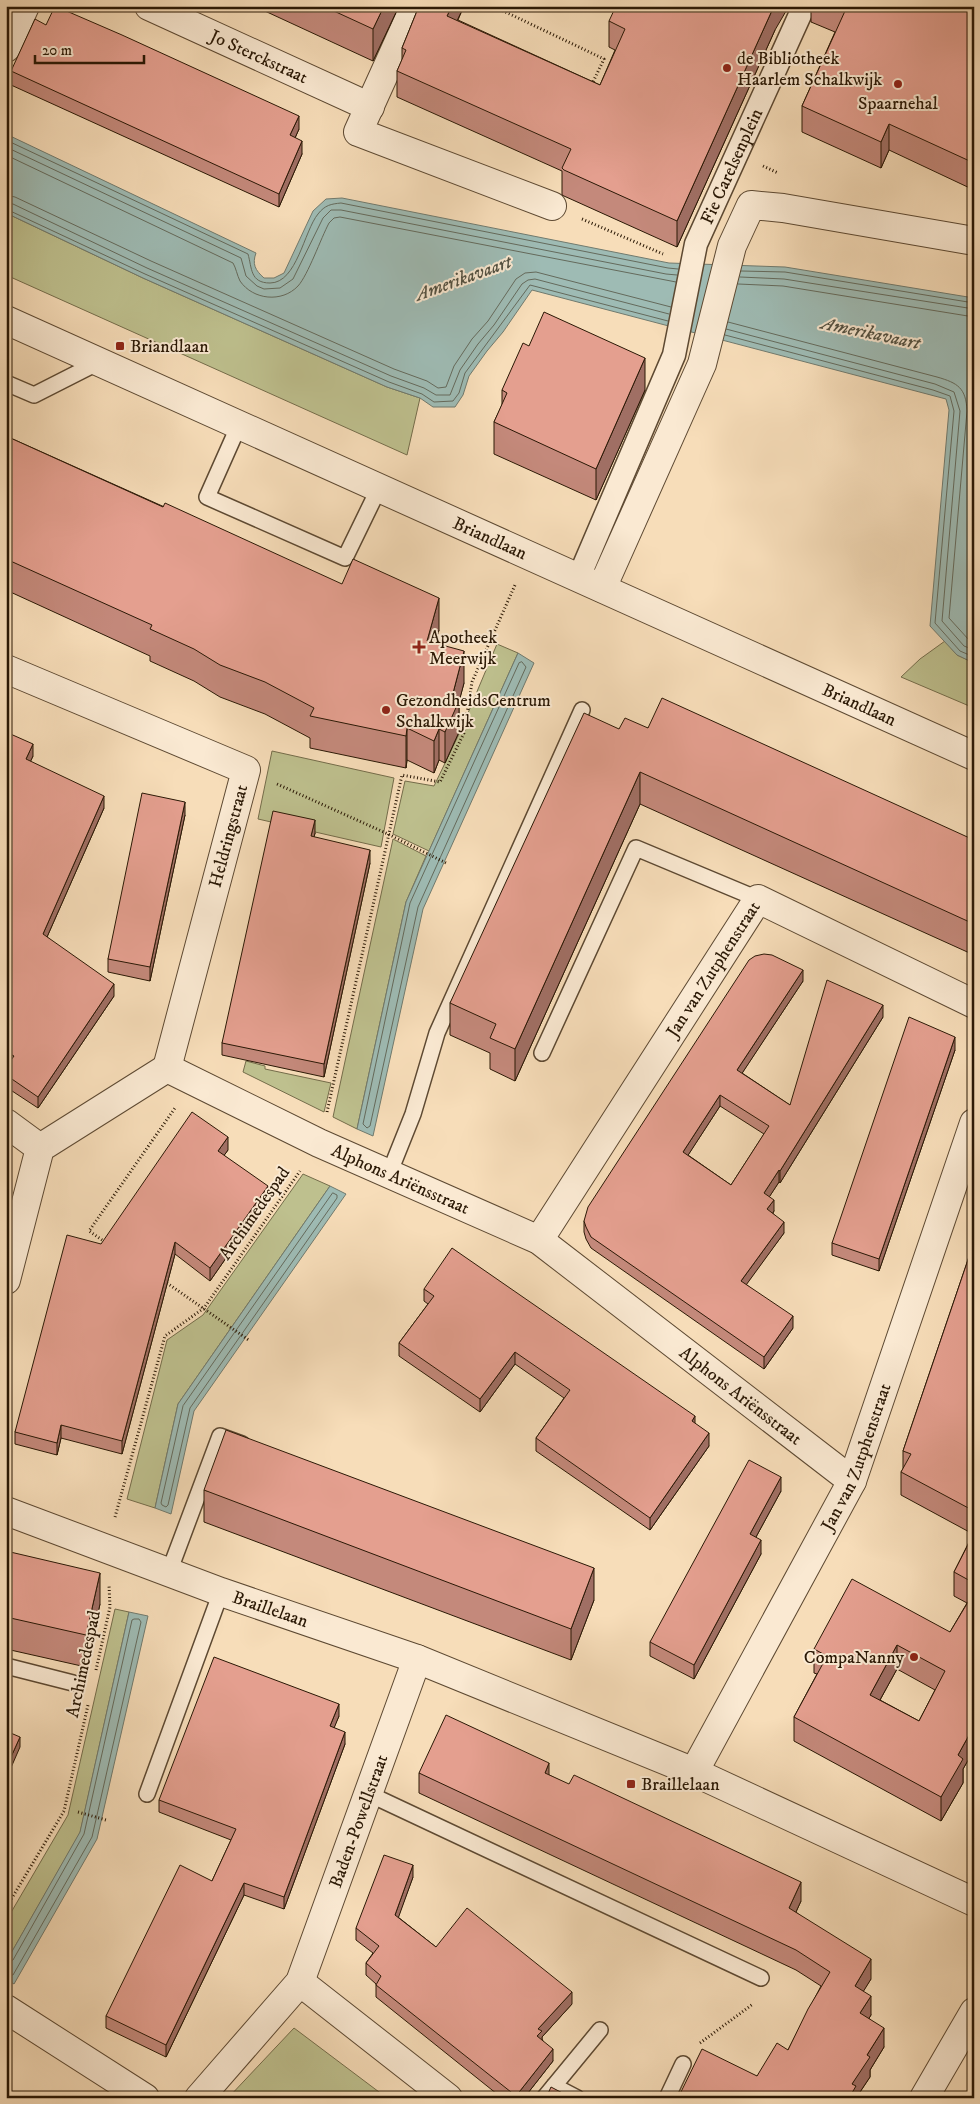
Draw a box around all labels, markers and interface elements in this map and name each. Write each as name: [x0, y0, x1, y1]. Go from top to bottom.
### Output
street label: Jo Sterckstraat: [204, 25, 311, 89]
scale bar: [35, 32, 144, 64]
text: 20 m: [42, 41, 72, 60]
place label: de Bibliotheek Haarlem Schalkwijk: [737, 48, 882, 91]
marker: de Bibliotheek Haarlem Schalkwijk: [721, 62, 733, 74]
marker: Spaarnehal: [892, 78, 904, 90]
place label: Spaarnehal: [858, 93, 938, 115]
street label: Fie Carelsenplein: [696, 105, 768, 228]
water label: Amerikavaart: [411, 250, 516, 307]
water label: Amerikavaart: [817, 311, 923, 355]
place label: Briandlaan: [130, 336, 209, 358]
marker: Briandlaan: [114, 340, 126, 352]
street label: Briandlaan: [449, 513, 531, 565]
place label: Apotheek Meerwijk: [429, 627, 497, 670]
marker: Apotheek Meerwijk: [413, 641, 425, 653]
street label: Briandlaan: [819, 679, 900, 732]
place label: GezondheidsCentrum Schalkwijk: [396, 690, 551, 733]
marker: GezondheidsCentrum Schalkwijk: [380, 704, 392, 716]
street label: Heldringstraat: [205, 782, 253, 890]
street label: Jan van Zutphenstraat: [661, 897, 766, 1043]
street label: Alphons Ariënsstraat: [328, 1140, 473, 1220]
street label: Archimedespad: [215, 1163, 295, 1265]
street label: Alphons Ariënsstraat: [675, 1342, 806, 1450]
street label: Jan van Zutphenstraat: [816, 1380, 897, 1537]
street label: Braillelaan: [229, 1587, 311, 1633]
street label: Archimedespad: [62, 1609, 106, 1720]
place label: CompaNanny: [804, 1647, 904, 1669]
marker: CompaNanny: [908, 1651, 920, 1663]
street label: Baden-Powellstraat: [325, 1751, 394, 1891]
place label: Braillelaan: [641, 1774, 720, 1796]
marker: Braillelaan: [625, 1778, 637, 1790]

